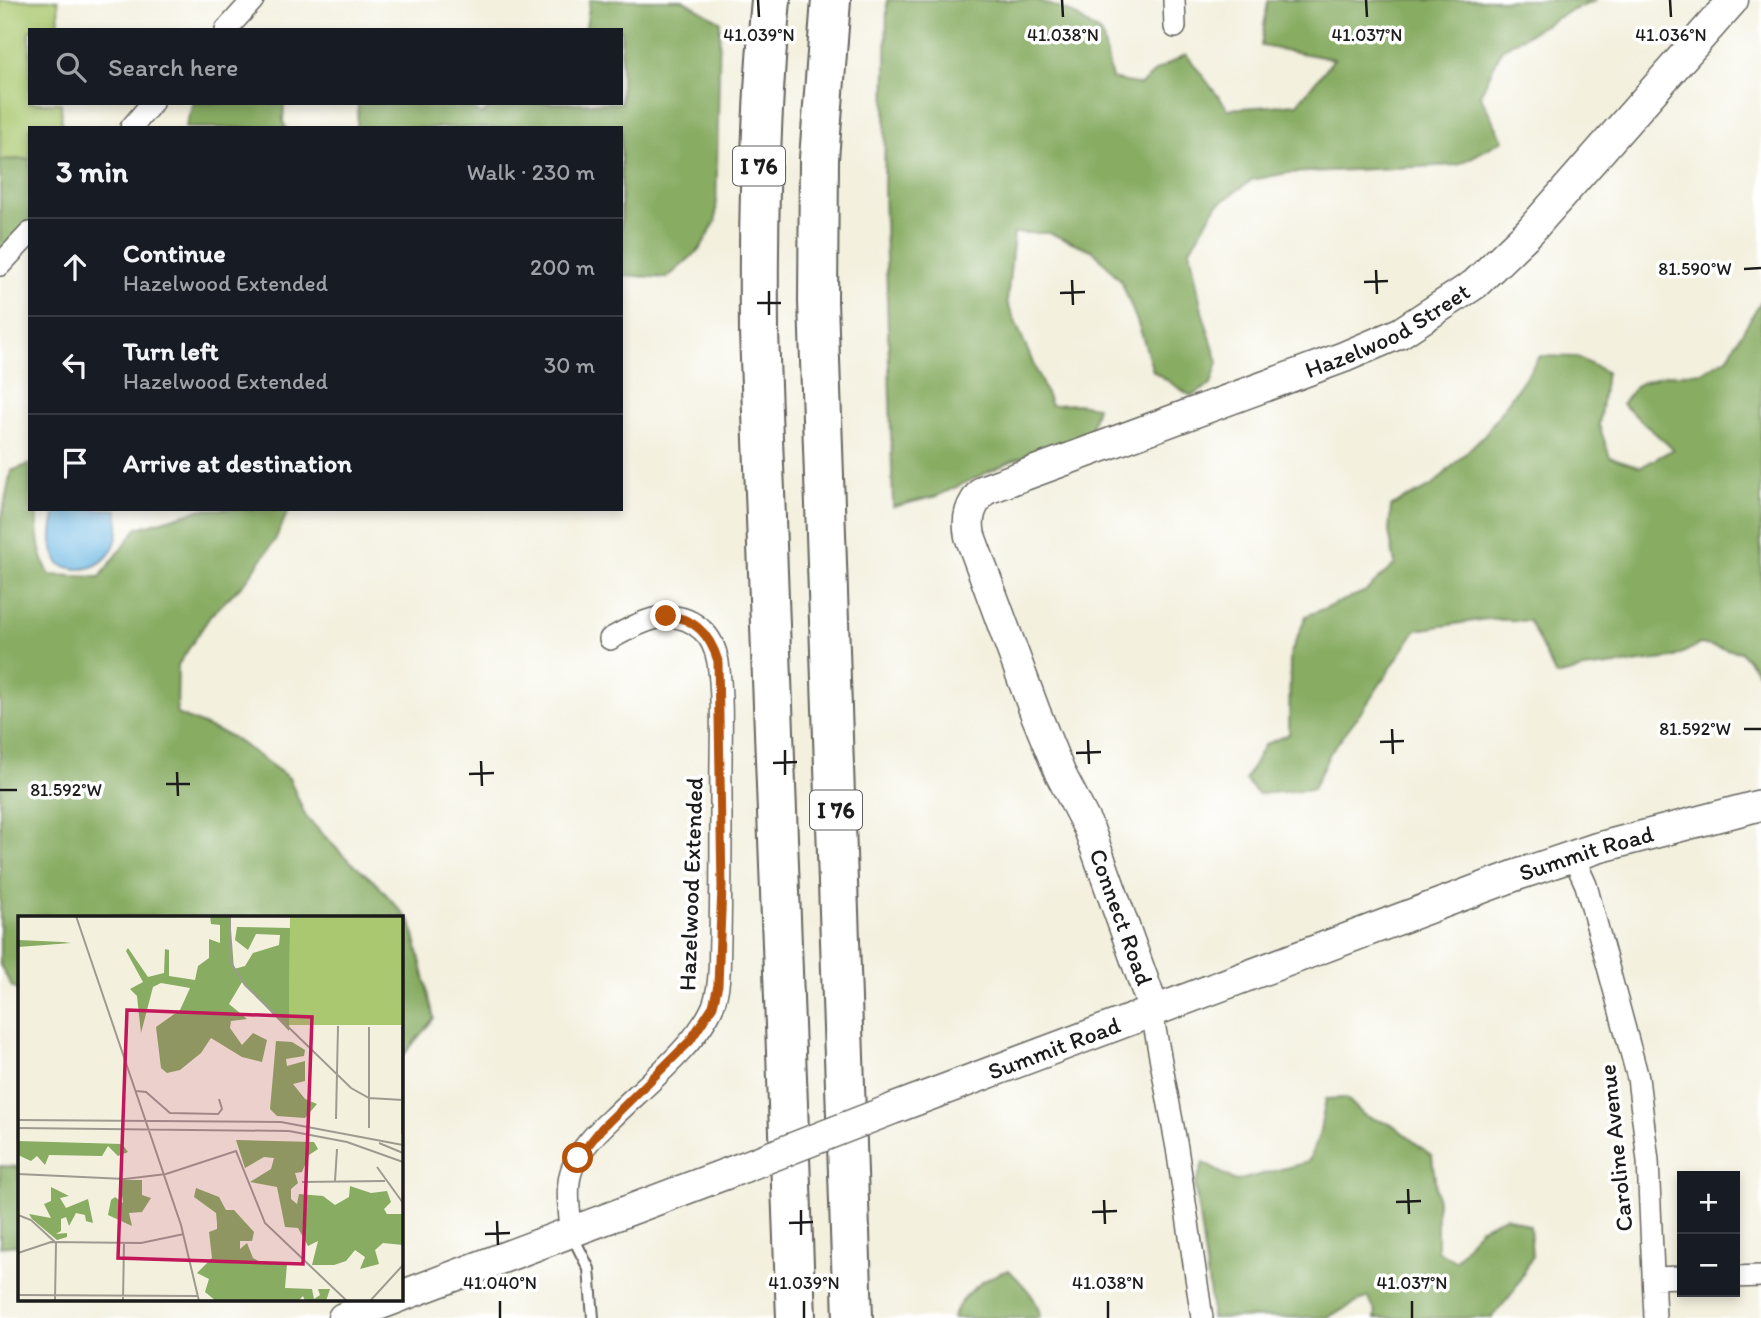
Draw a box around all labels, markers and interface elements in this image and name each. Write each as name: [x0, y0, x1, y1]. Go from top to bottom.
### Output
text: 41.039°N: [723, 24, 795, 46]
text: 41.038°N: [1027, 24, 1099, 46]
text: 41.037°N: [1332, 24, 1402, 46]
text: 41.036°N: [1635, 24, 1707, 46]
search box: [28, 28, 623, 105]
icon: search: [52, 48, 90, 86]
text: Search here: [108, 51, 238, 83]
road number: I 76: [733, 146, 785, 186]
text: 3 min: [56, 153, 128, 190]
text: Walk · 230 m: [467, 158, 595, 186]
text: Continue: [123, 237, 226, 269]
icon: ahead: [56, 248, 94, 286]
text: 200 m: [530, 253, 595, 281]
text: 81.590°W: [1658, 258, 1732, 280]
text: Hazelwood Extended: [123, 269, 328, 297]
street label: Hazelwood Street: [1301, 276, 1475, 384]
text: Turn left: [123, 335, 219, 367]
icon: left: [56, 346, 94, 384]
text: 30 m: [544, 351, 595, 379]
text: Hazelwood Extended: [123, 367, 328, 395]
icon: arrive: [56, 444, 94, 482]
text: Arrive at destination: [123, 447, 352, 479]
route end: [650, 600, 681, 631]
text: 81.592°W: [1659, 718, 1731, 740]
street label: Hazelwood Extended: [672, 777, 709, 991]
text: 81.592°W: [30, 779, 102, 801]
road number: I 76: [810, 790, 862, 830]
street label: Summit Road: [1515, 819, 1657, 887]
street label: Connect Road: [1083, 845, 1160, 989]
inset map: [18, 916, 402, 1300]
street label: Summit Road: [984, 1010, 1124, 1086]
street label: Caroline Avenue: [1592, 1063, 1639, 1233]
route start: [562, 1142, 593, 1173]
map controls: [1677, 1171, 1740, 1297]
button: +: [1677, 1171, 1740, 1234]
button: −: [1677, 1234, 1740, 1297]
text: 41.040°N: [463, 1272, 537, 1294]
text: 41.039°N: [768, 1272, 840, 1294]
text: 41.038°N: [1072, 1272, 1144, 1294]
text: 41.037°N: [1377, 1272, 1447, 1294]

